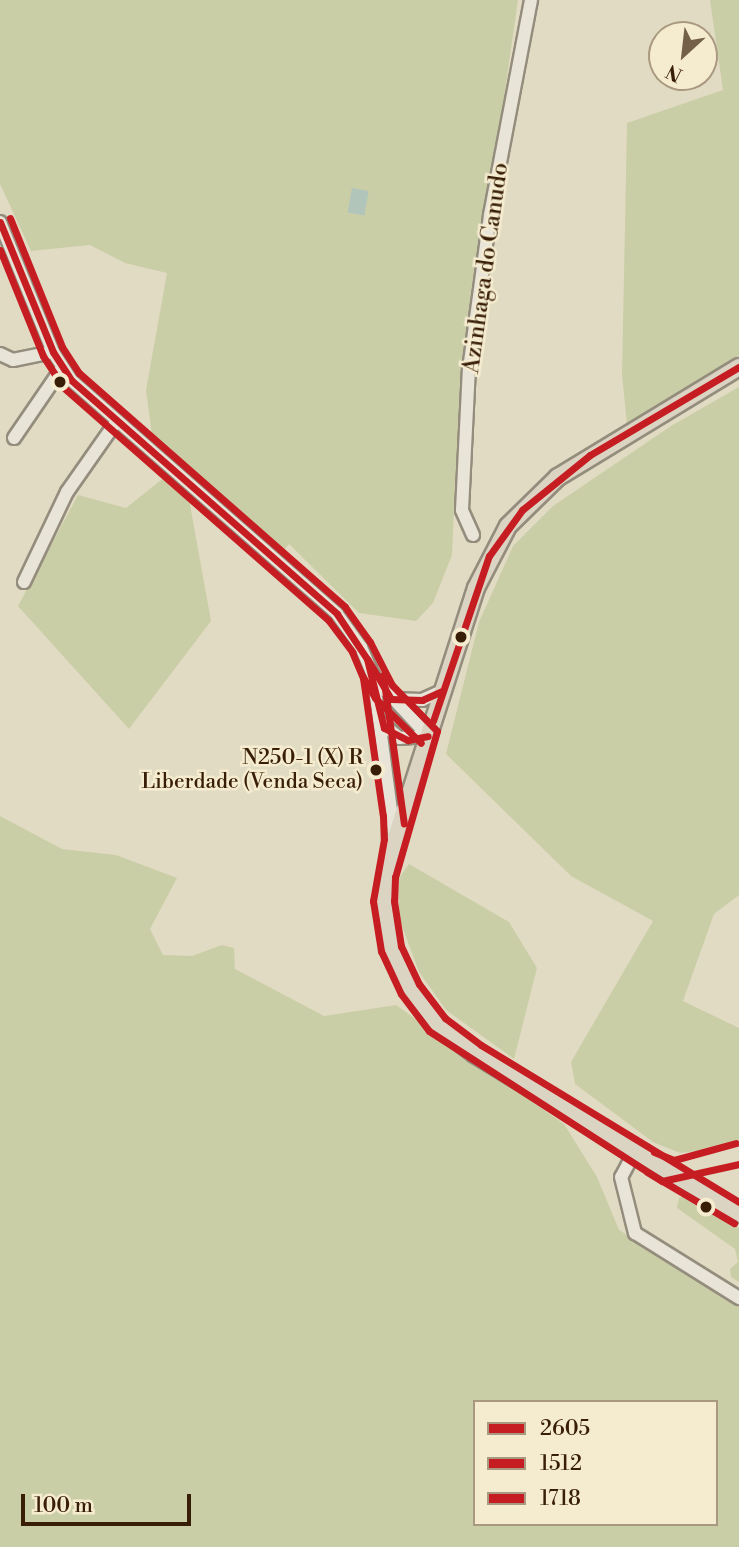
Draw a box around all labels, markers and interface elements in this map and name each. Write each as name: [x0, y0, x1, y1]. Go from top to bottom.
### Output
north arrow: [648, 21, 718, 91]
text: N: [662, 59, 687, 87]
street label: Azinhaga do Canudo: [458, 161, 514, 375]
unlabelled marker: [53, 375, 67, 389]
unlabelled marker: [454, 630, 468, 644]
place label: N250-1 (X) R Liberdade (Venda Seca): [141, 745, 363, 795]
marker: N250-1 (X) R Liberdade (Venda Seca): [369, 763, 383, 777]
unlabelled marker: [699, 1200, 713, 1214]
legend: [473, 1400, 718, 1526]
text: 2605: [540, 1416, 590, 1442]
text: 1512: [540, 1451, 582, 1477]
scale bar: [24, 1480, 194, 1524]
text: 1718: [540, 1486, 581, 1512]
text: 100 m: [34, 1493, 93, 1519]

